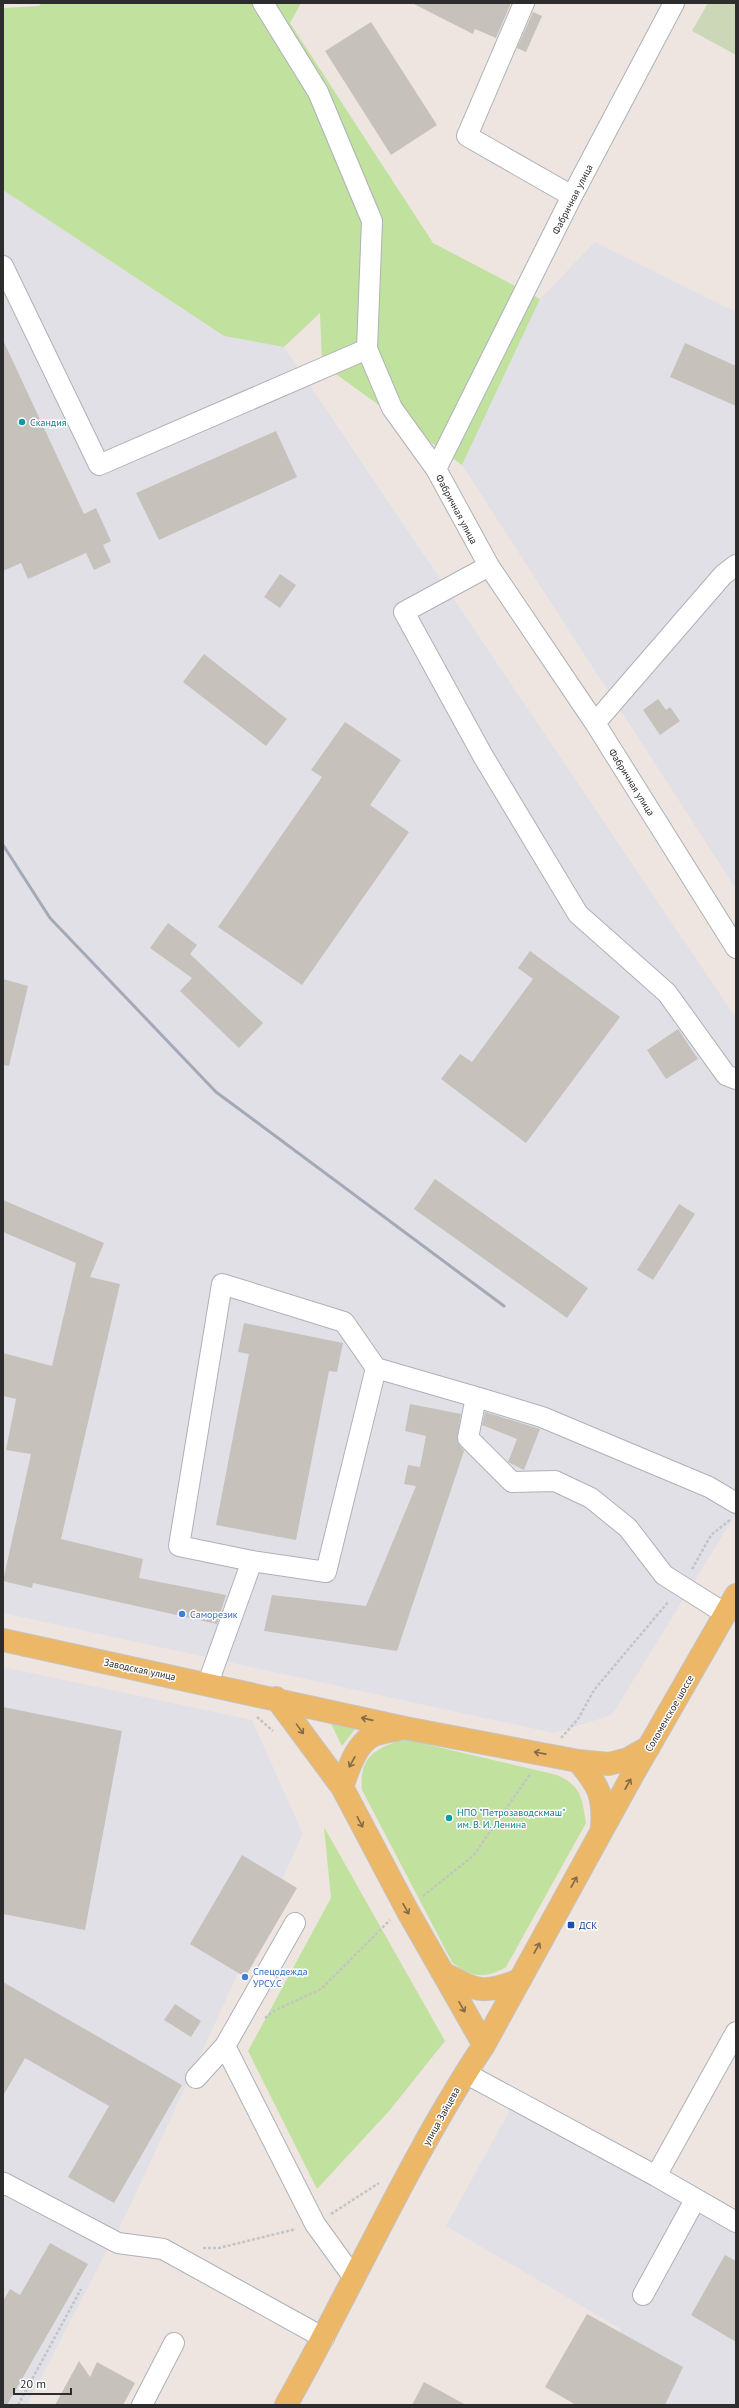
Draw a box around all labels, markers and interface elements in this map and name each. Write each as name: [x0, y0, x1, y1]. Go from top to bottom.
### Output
street label: Фабричная улица: [549, 162, 596, 237]
place label: Скандия: [30, 416, 67, 429]
marker: Скандия: [17, 417, 27, 427]
street label: Фабричная улица: [433, 472, 480, 546]
street label: Фабричная улица: [606, 746, 658, 818]
place label: Саморезик: [190, 1608, 238, 1621]
marker: Саморезик: [177, 1609, 187, 1619]
street label: Заводская улица: [103, 1656, 177, 1683]
street label: Соломенское шоссе: [642, 1672, 697, 1754]
one-way arrow: [361, 1714, 374, 1722]
one-way arrow: [295, 1724, 304, 1735]
one-way arrow: [533, 1749, 546, 1757]
one-way arrow: [348, 1756, 356, 1768]
one-way arrow: [624, 1778, 632, 1790]
place label: НПО "Петрозаводскмаш" им. В. И. Ленина: [457, 1806, 565, 1831]
marker: НПО "Петрозаводскмаш" им. В. И. Ленина: [444, 1813, 454, 1823]
one-way arrow: [357, 1815, 364, 1827]
one-way arrow: [570, 1876, 578, 1888]
one-way arrow: [403, 1902, 411, 1914]
place label: ДСК: [579, 1919, 597, 1932]
marker: ДСК: [566, 1920, 576, 1930]
one-way arrow: [534, 1942, 542, 1954]
place label: Спецодежда УРСУ.С: [253, 1965, 308, 1990]
marker: Спецодежда УРСУ.С: [240, 1972, 250, 1982]
one-way arrow: [459, 2001, 467, 2013]
street label: улица Зайцева: [420, 2085, 463, 2148]
scale bar: [14, 2370, 71, 2396]
text: 20 m: [20, 2376, 46, 2391]

